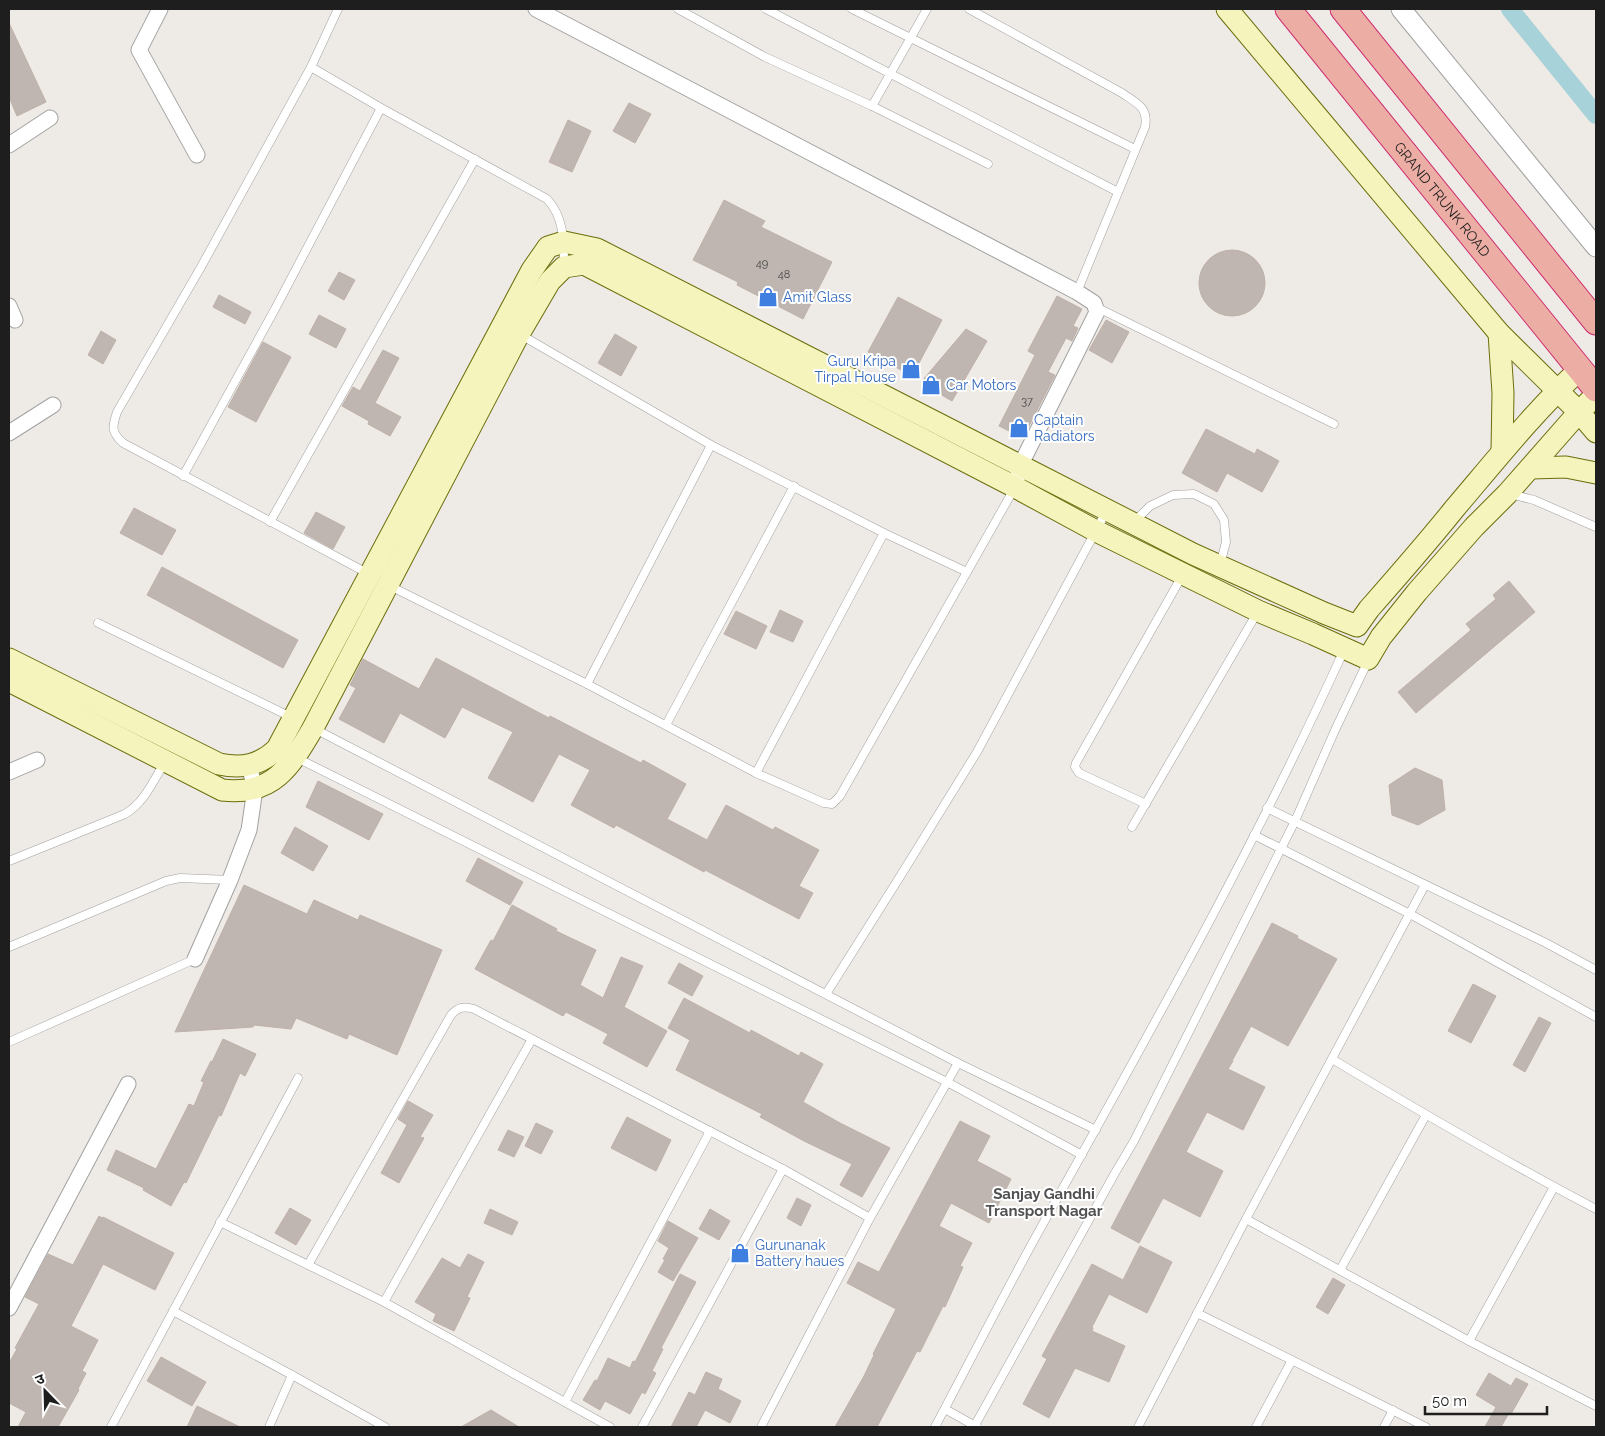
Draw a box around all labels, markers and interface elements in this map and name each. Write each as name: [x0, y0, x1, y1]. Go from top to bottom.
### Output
street label: GRAND TRUNK ROAD: [1391, 139, 1493, 260]
house number: 49: [756, 257, 768, 270]
house number: 48: [778, 268, 790, 281]
shop icon: Amit Glass: [757, 286, 779, 308]
place label: Amit Glass: [783, 289, 852, 305]
place label: Guru Kripa Tirpal House: [814, 353, 896, 385]
shop icon: Guru Kripa Tirpal House: [900, 358, 922, 380]
shop icon: Car Motors: [920, 374, 942, 396]
place label: Car Motors: [946, 377, 1017, 393]
house number: 37: [1021, 395, 1033, 408]
place label: Captain Radiators: [1034, 412, 1095, 444]
shop icon: Captain Radiators: [1008, 417, 1030, 439]
district label: Sanjay Gandhi Transport Nagar: [985, 1185, 1103, 1220]
place label: Gurunanak Battery haues: [755, 1237, 844, 1269]
shop icon: Gurunanak Battery haues: [729, 1242, 751, 1264]
north arrow: [20, 1366, 70, 1416]
text: उ: [33, 1370, 48, 1388]
scale bar: [1425, 1384, 1548, 1416]
text: 50 m: [1432, 1392, 1467, 1410]

